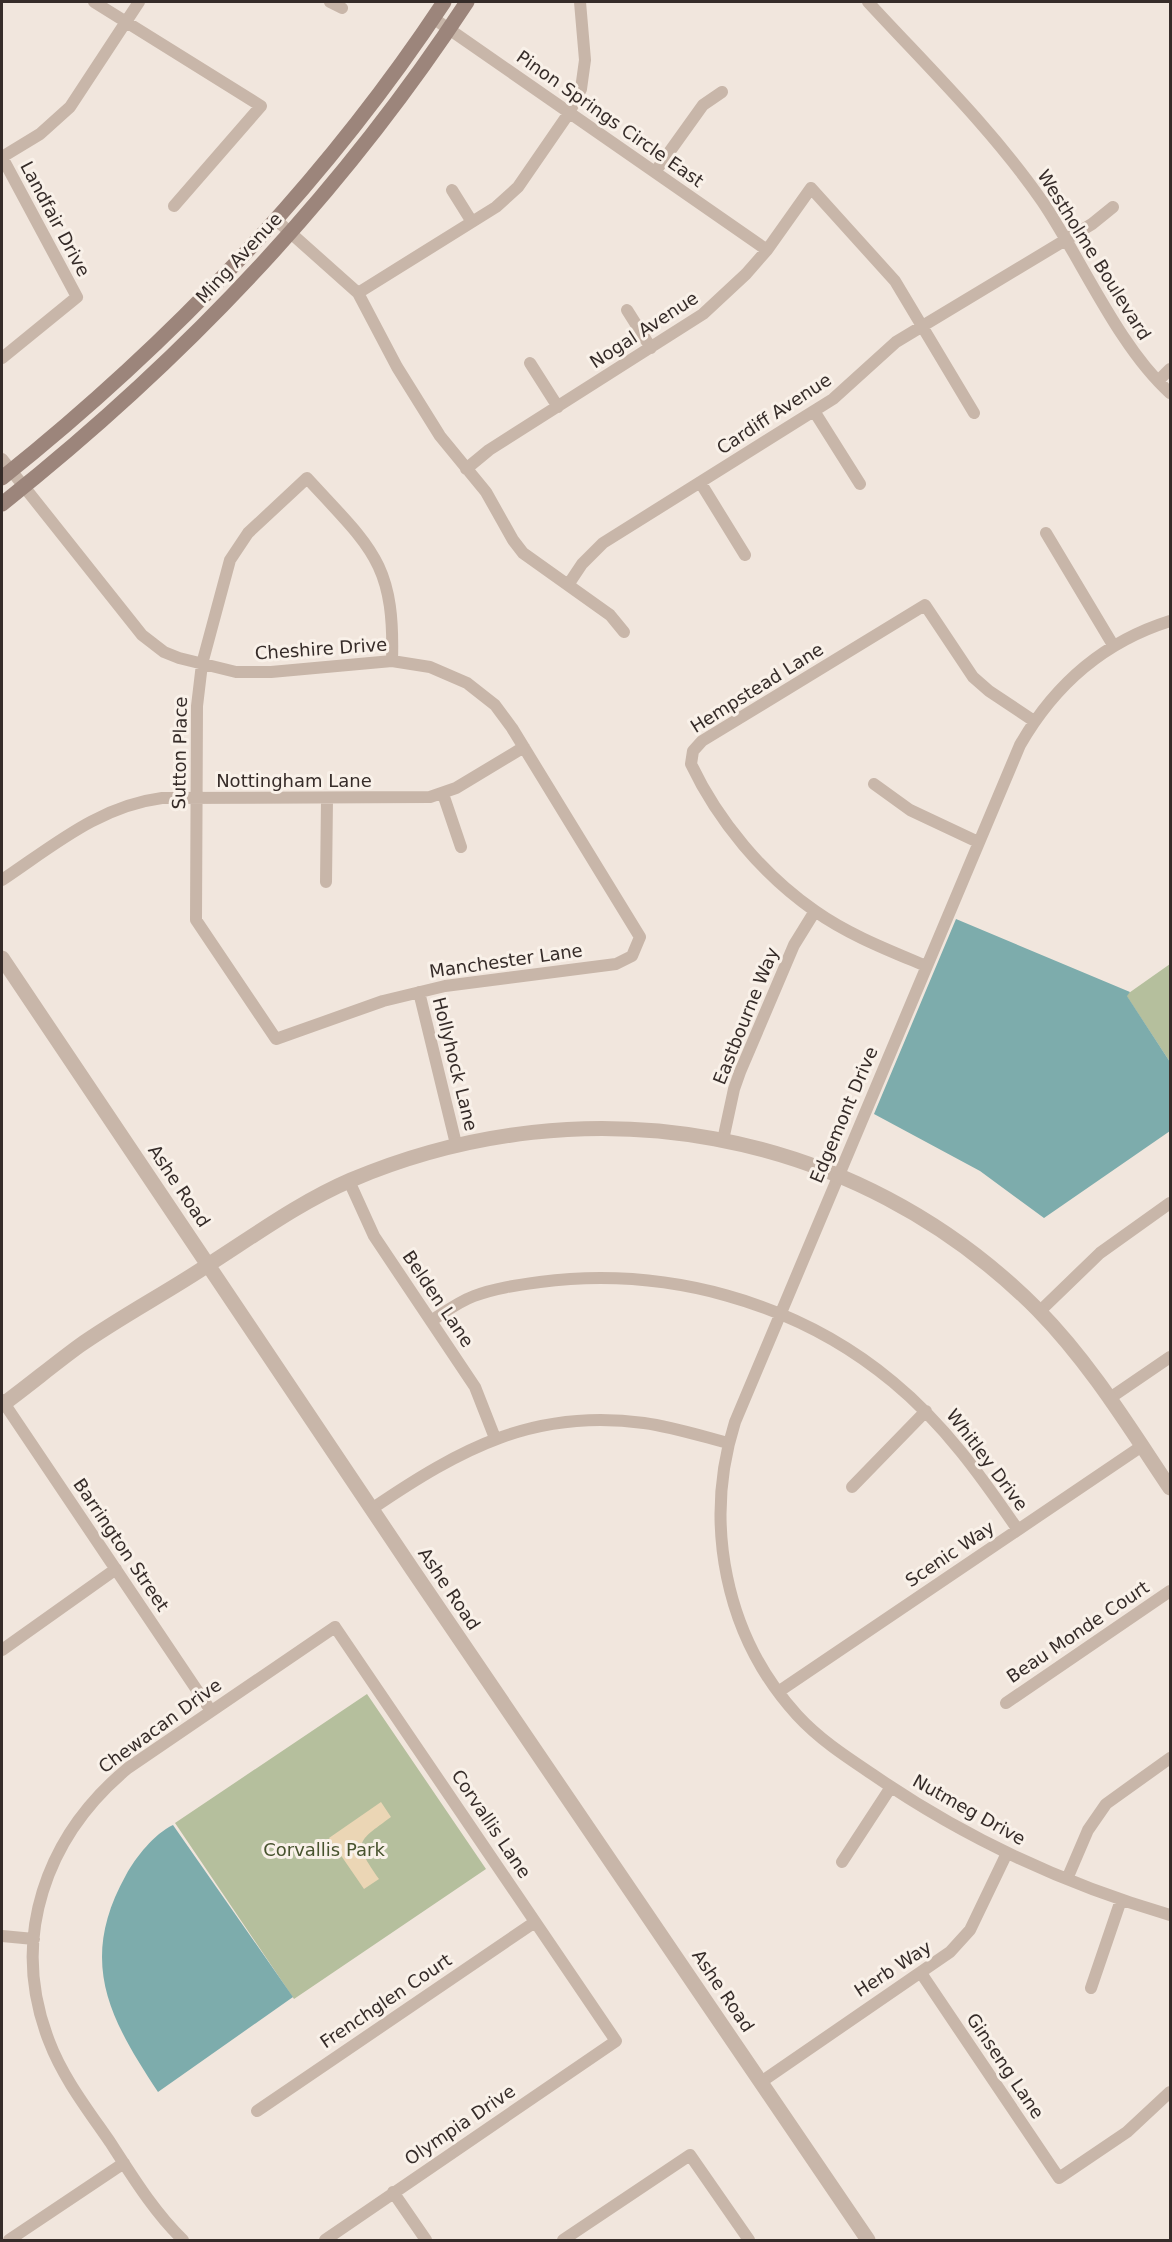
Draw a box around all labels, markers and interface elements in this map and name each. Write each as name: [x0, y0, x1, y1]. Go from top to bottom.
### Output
street label: Pinon Springs Circle East: [513, 46, 708, 191]
street label: Landfair Drive: [16, 158, 95, 280]
street label: Westholme Boulevard: [1033, 166, 1156, 344]
street label: Ming Avenue: [191, 208, 286, 307]
street label: Nogal Avenue: [586, 287, 702, 372]
street label: Cardiff Avenue: [713, 369, 835, 458]
street label: Cheshire Drive: [254, 633, 388, 664]
street label: Hempstead Lane: [686, 638, 827, 737]
street label: Sutton Place: [168, 696, 191, 810]
street label: Nottingham Lane: [216, 770, 372, 791]
street label: Manchester Lane: [428, 939, 584, 982]
street label: Eastbourne Way: [708, 944, 783, 1088]
street label: Hollyhock Lane: [429, 995, 482, 1133]
street label: Edgemont Drive: [805, 1043, 882, 1186]
street label: Ashe Road: [144, 1140, 215, 1231]
street label: Belden Lane: [399, 1247, 478, 1351]
street label: Whitley Drive: [942, 1405, 1032, 1515]
street label: Barrington Street: [69, 1474, 174, 1615]
street label: Scenic Way: [901, 1516, 998, 1591]
street label: Ashe Road: [414, 1543, 485, 1634]
street label: Beau Monde Court: [1003, 1576, 1153, 1687]
street label: Chewacan Drive: [94, 1674, 225, 1777]
street label: Corvallis Lane: [447, 1765, 535, 1882]
street label: Nutmeg Drive: [909, 1770, 1029, 1849]
park label: Corvallis Park: [263, 1839, 385, 1860]
street label: Herb Way: [850, 1936, 935, 2001]
street label: Ashe Road: [688, 1945, 759, 2036]
street label: Frenchglen Court: [316, 1949, 455, 2052]
street label: Ginseng Lane: [962, 2009, 1048, 2123]
street label: Olympia Drive: [401, 2080, 519, 2169]

